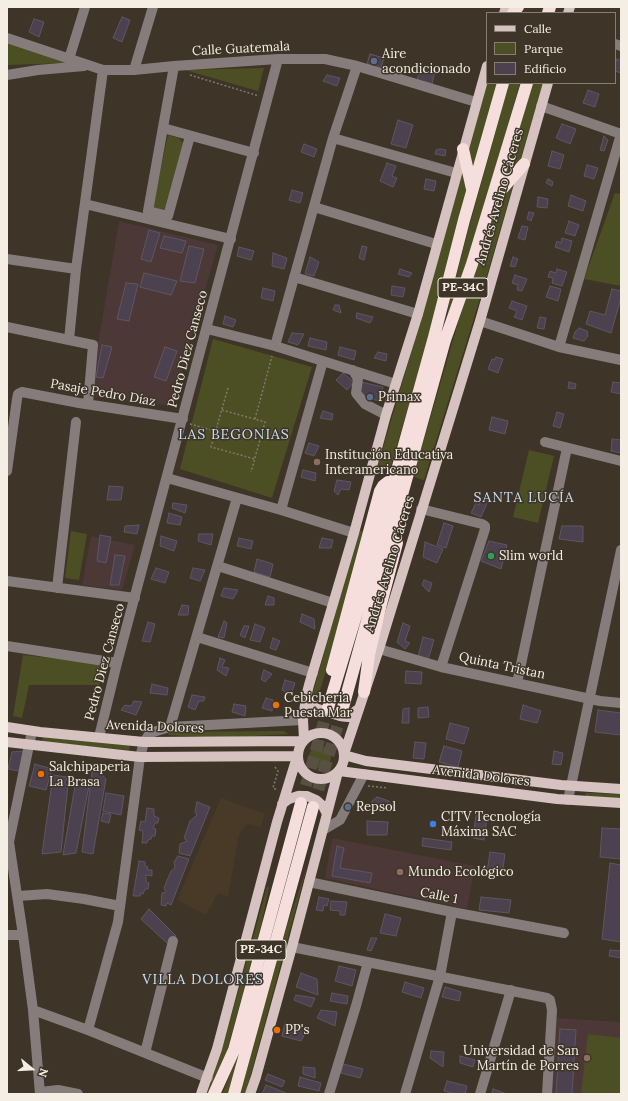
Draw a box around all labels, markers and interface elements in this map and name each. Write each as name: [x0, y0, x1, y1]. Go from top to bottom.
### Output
legend: [486, 12, 616, 84]
text: Calle: [524, 21, 552, 36]
street label: Calle Guatemala: [192, 39, 290, 59]
text: Parque: [524, 41, 563, 56]
place label: Aire acondicionado: [382, 46, 471, 77]
marker: Aire acondicionado: [369, 56, 379, 66]
text: Edificio: [524, 61, 566, 76]
street label: Andrés Avelino Cáceres: [473, 127, 527, 267]
road number: PE-34C: [438, 278, 488, 298]
street label: Pedro Diez Canseco: [165, 289, 211, 409]
street label: Pasaje Pedro Díaz: [49, 376, 157, 410]
place label: Primax: [378, 389, 420, 405]
marker: Primax: [365, 392, 375, 402]
district label: LAS BEGONIAS: [178, 427, 290, 443]
place label: Institución Educativa Interamericano: [325, 447, 453, 478]
marker: Institución Educativa Interamericano: [312, 457, 322, 467]
district label: SANTA LUCÍA: [473, 490, 575, 506]
street label: Andrés Avelino Cáceres: [362, 494, 418, 634]
place label: Slim world: [499, 548, 563, 564]
marker: Slim world: [486, 551, 496, 561]
street label: Pedro Diez Canseco: [82, 602, 128, 722]
street label: Quinta Tristan: [457, 649, 547, 683]
place label: Cebicheria Puesta Mar: [284, 690, 352, 721]
marker: Cebicheria Puesta Mar: [271, 700, 281, 710]
street label: Avenida Dolores: [106, 717, 204, 737]
place label: Salchipaperia La Brasa: [49, 759, 130, 790]
street label: Avenida Dolores: [431, 762, 531, 790]
marker: Salchipaperia La Brasa: [36, 769, 46, 779]
place label: Repsol: [356, 799, 396, 815]
marker: Repsol: [343, 802, 353, 812]
place label: CITV Tecnología Máxima SAC: [441, 809, 541, 840]
marker: CITV Tecnología Máxima SAC: [428, 819, 438, 829]
place label: Mundo Ecológico: [408, 864, 514, 880]
marker: Mundo Ecológico: [395, 867, 405, 877]
street label: Calle 1: [419, 885, 459, 907]
road number: PE-34C: [236, 940, 286, 960]
district label: VILLA DOLORES: [142, 972, 264, 988]
place label: PP's: [285, 1022, 309, 1038]
marker: PP's: [272, 1025, 282, 1035]
place label: Universidad de San Martín de Porres: [463, 1043, 579, 1074]
north arrow: [12, 1049, 52, 1089]
marker: Universidad de San Martín de Porres: [582, 1053, 592, 1063]
text: N: [35, 1066, 51, 1079]

